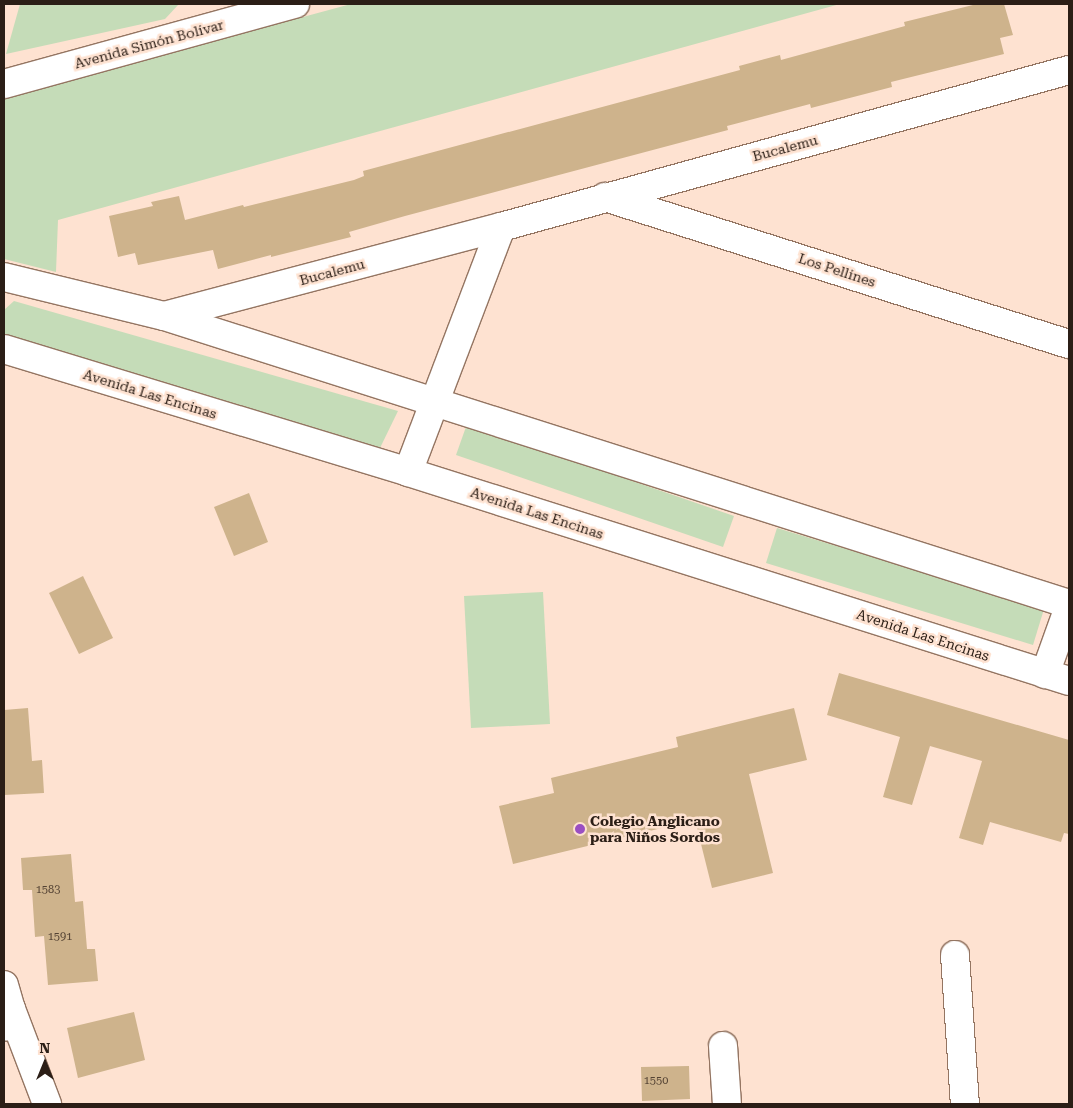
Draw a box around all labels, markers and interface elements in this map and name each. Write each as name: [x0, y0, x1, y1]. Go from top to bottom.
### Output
street label: Avenida Simón Bolívar: [73, 16, 225, 72]
street label: Bucalemu: [751, 131, 819, 165]
street label: Los Pellines: [796, 250, 878, 290]
street label: Bucalemu: [298, 255, 366, 289]
street label: Avenida Las Encinas: [81, 366, 219, 422]
street label: Avenida Las Encinas: [468, 484, 606, 542]
street label: Avenida Las Encinas: [854, 606, 992, 664]
place label: Colegio Anglicano para Niños Sordos: [590, 813, 720, 846]
marker: Colegio Anglicano para Niños Sordos: [574, 823, 586, 835]
house number: 1583: [36, 883, 60, 897]
house number: 1591: [48, 930, 72, 944]
north arrow: [20, 1038, 70, 1088]
text: N: [40, 1040, 50, 1056]
house number: 1550: [644, 1074, 668, 1088]

